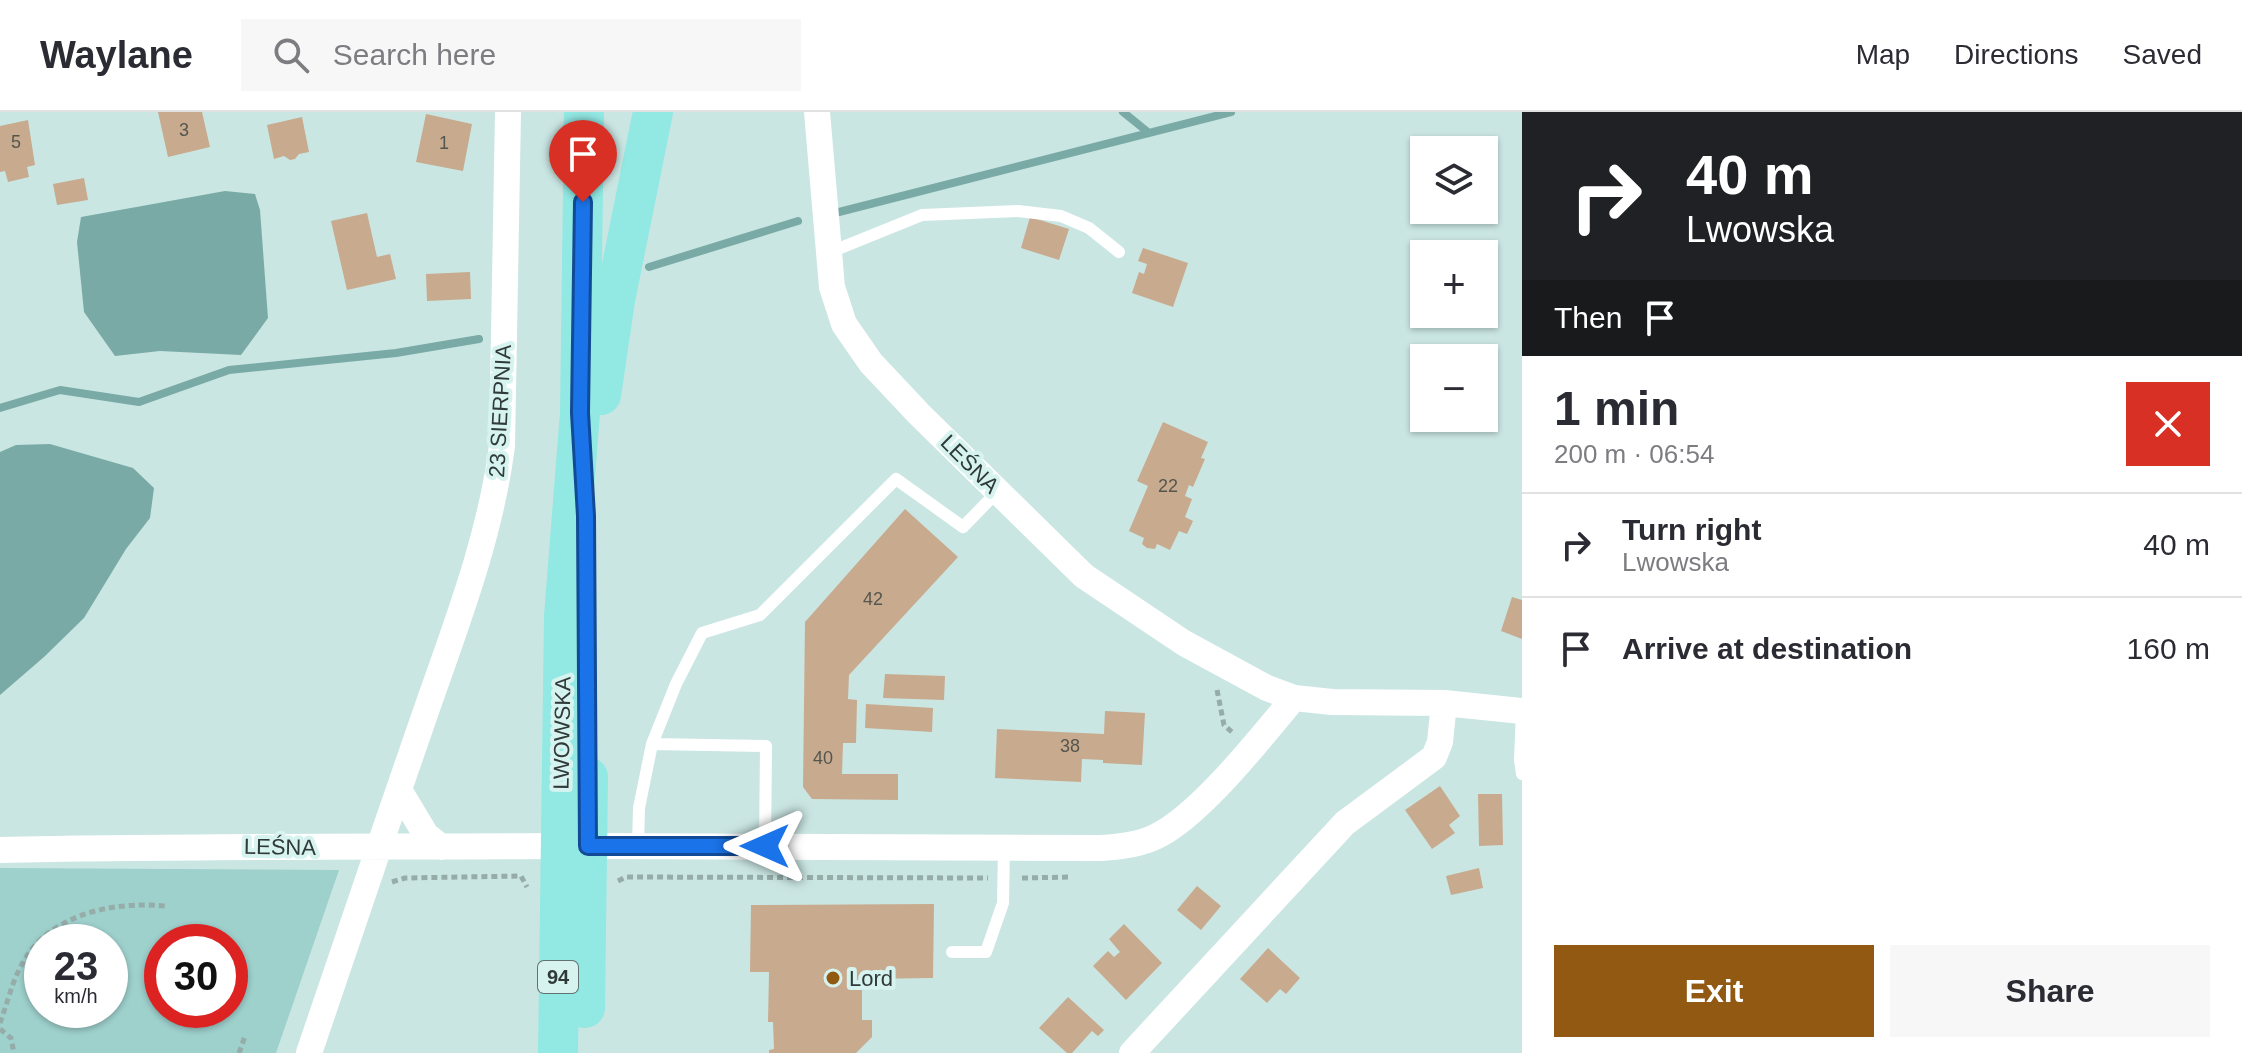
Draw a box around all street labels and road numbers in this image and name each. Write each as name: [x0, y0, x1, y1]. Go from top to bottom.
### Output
street label: 23 SIERPNIA: [484, 343, 516, 478]
street label: LEŚNA: [936, 430, 1005, 499]
street label: LWOWSKA: [549, 676, 575, 790]
street label: LEŚNA: [244, 834, 317, 860]
road number: 94: [538, 961, 578, 993]

